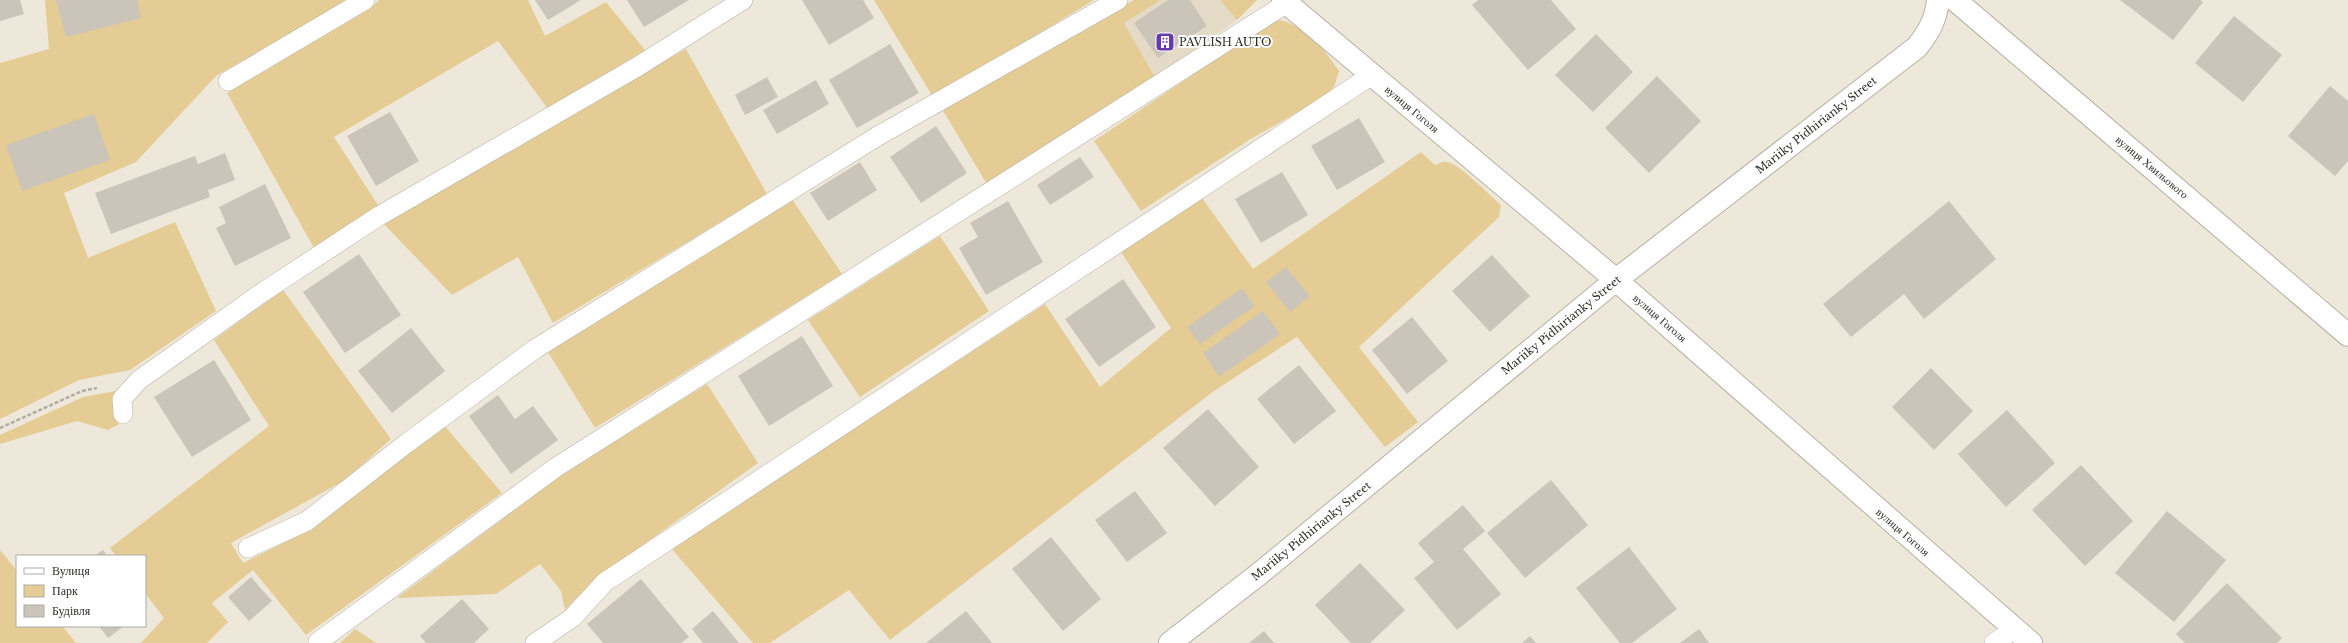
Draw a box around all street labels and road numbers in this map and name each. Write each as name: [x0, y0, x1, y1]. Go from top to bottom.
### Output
street label: Mariiky Pidhirianky Street: [1753, 73, 1880, 177]
street label: вулиця Гоголя: [1382, 82, 1442, 136]
street label: вулиця Хвильового: [2113, 132, 2192, 202]
street label: Mariiky Pidhirianky Street: [1498, 272, 1624, 378]
street label: вулиця Гоголя: [1630, 291, 1690, 345]
street label: Mariiky Pidhirianky Street: [1248, 478, 1374, 584]
street label: вулиця Гоголя: [1873, 505, 1933, 559]

